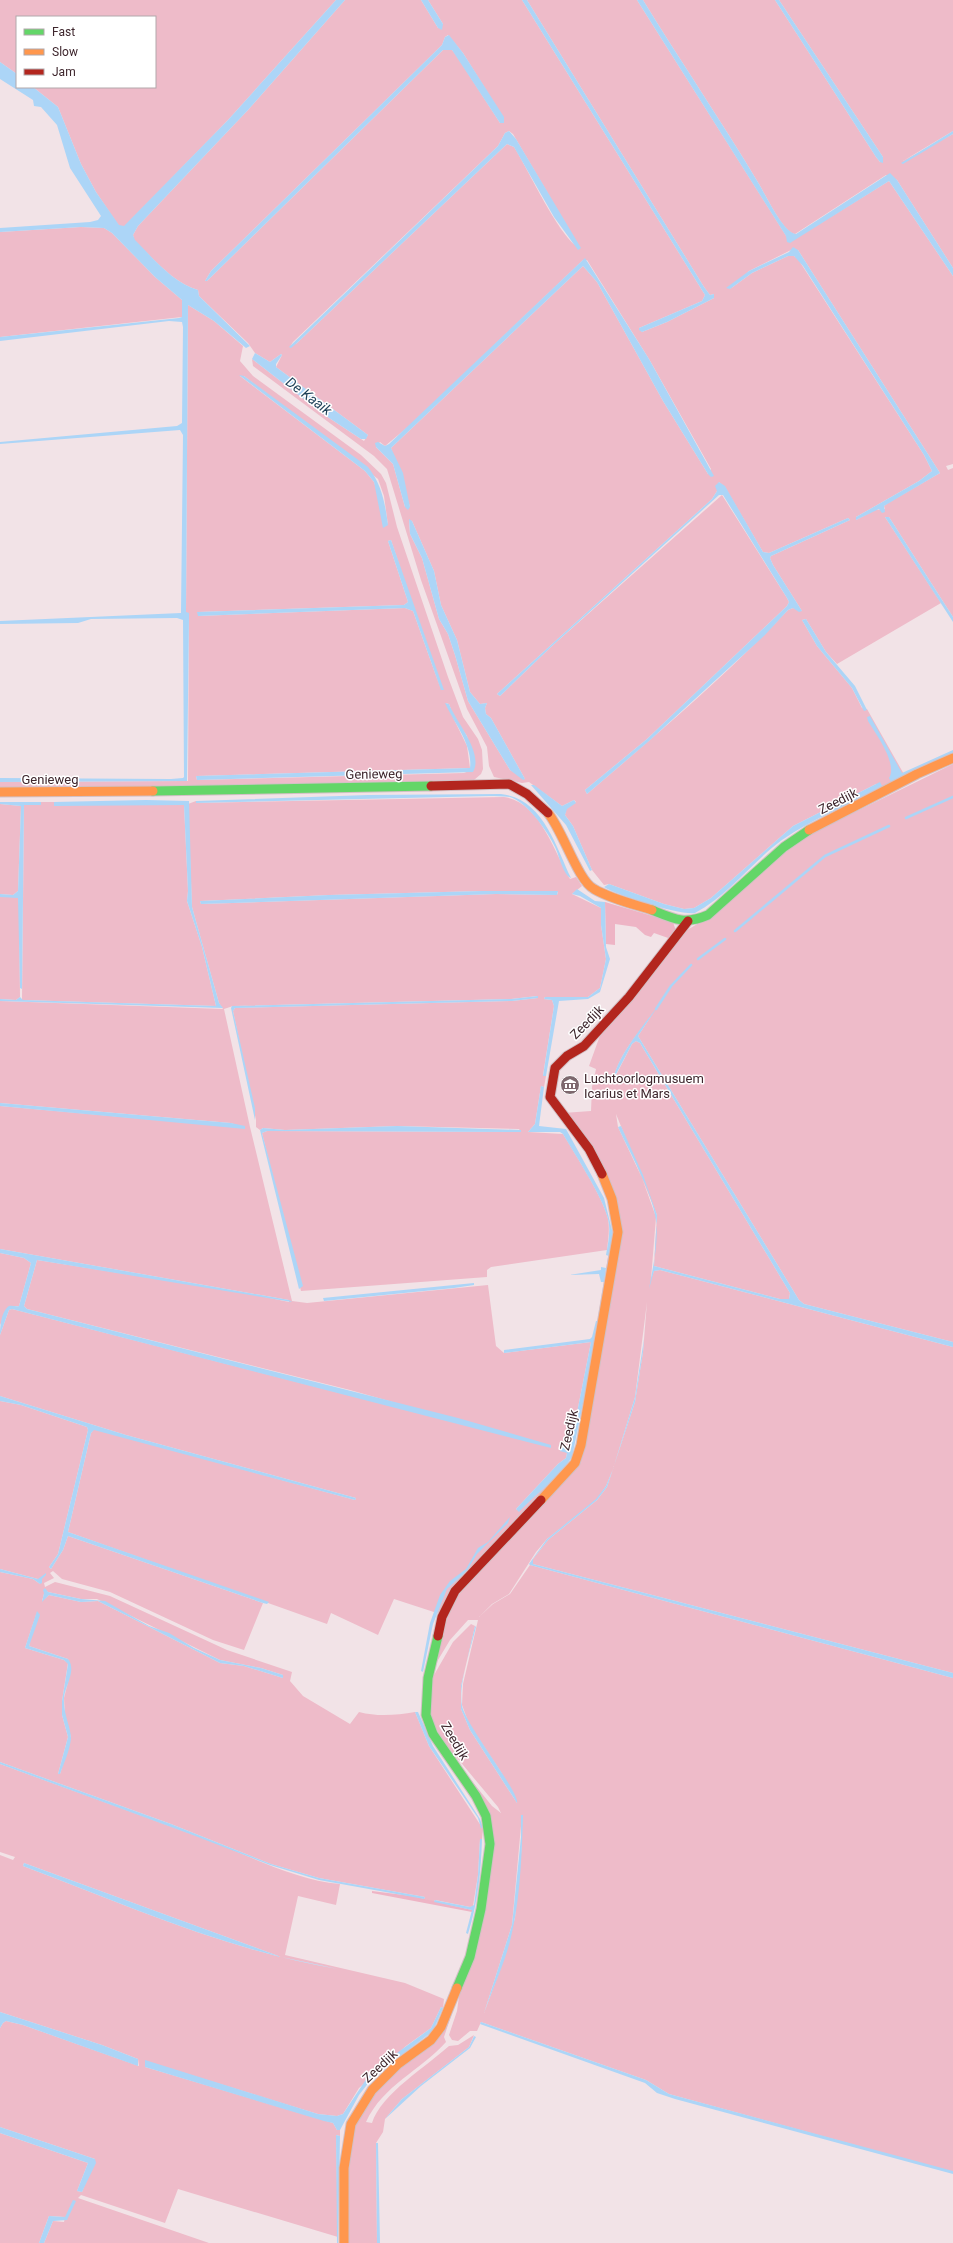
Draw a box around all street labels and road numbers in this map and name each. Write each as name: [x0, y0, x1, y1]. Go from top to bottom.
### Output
street label: Genieweg: [345, 766, 403, 782]
street label: Genieweg: [22, 772, 78, 787]
street label: Zeedijk: [816, 785, 860, 817]
street label: Zeedijk: [567, 1002, 607, 1042]
street label: Zeedijk: [557, 1408, 581, 1452]
street label: Zeedijk: [438, 1719, 472, 1763]
street label: Zeedijk: [360, 2046, 401, 2086]

